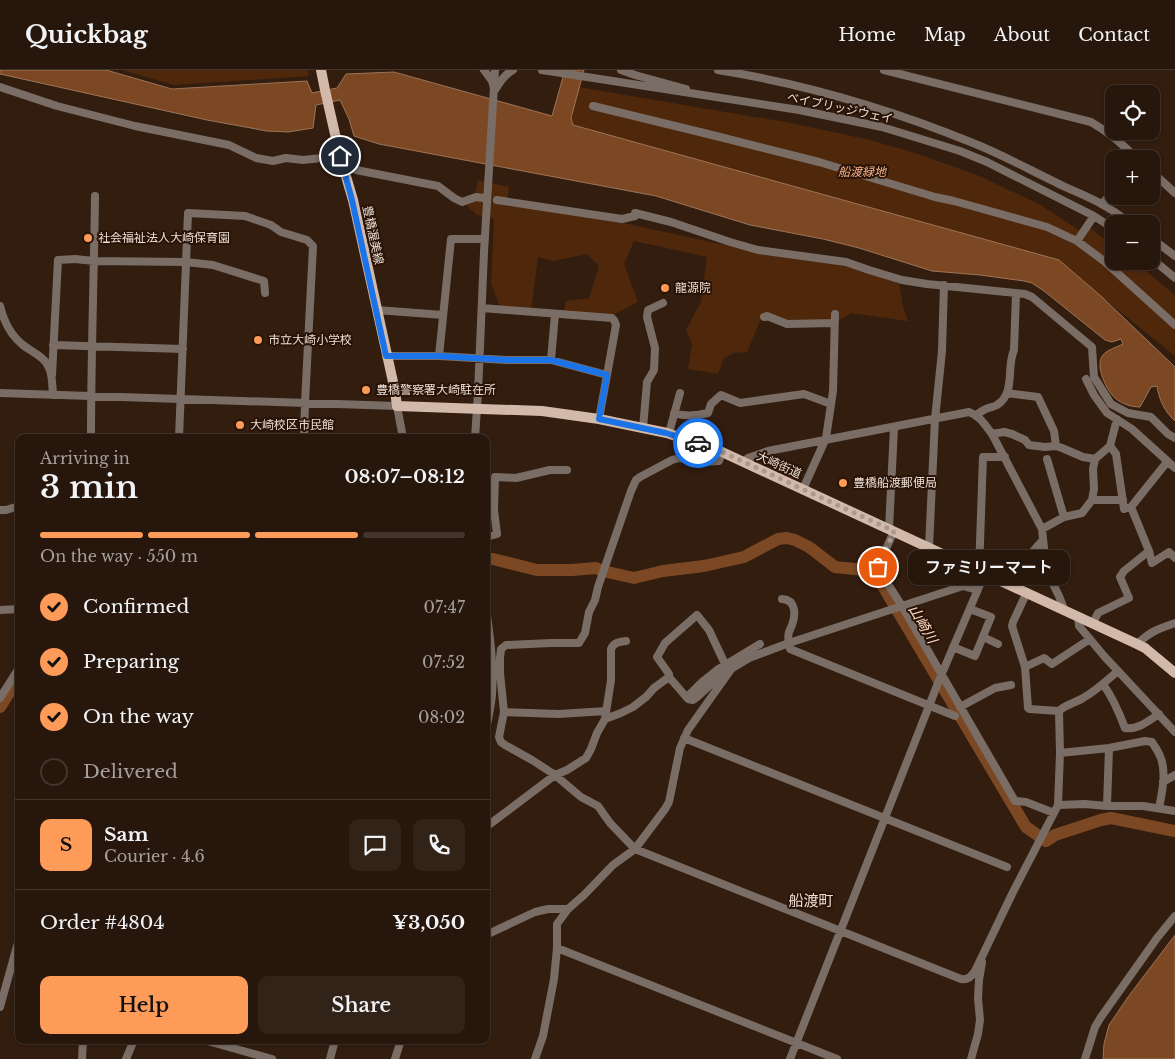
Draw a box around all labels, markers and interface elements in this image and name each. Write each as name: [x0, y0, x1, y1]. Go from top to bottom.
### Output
text: Quickbag: [25, 20, 148, 49]
text: Home: [838, 24, 896, 46]
text: Map: [924, 24, 966, 46]
text: About: [994, 24, 1050, 46]
text: Contact: [1078, 24, 1150, 46]
map controls: [1105, 85, 1160, 270]
button: locate: [1105, 85, 1160, 140]
street label: ベイブリッジウェイ: [786, 89, 894, 126]
pin: [319, 135, 361, 177]
icon: home: [326, 142, 354, 170]
button: +: [1105, 150, 1160, 205]
park label: 船渡緑地: [838, 164, 888, 179]
street label: 豊橋渥美線: [360, 204, 387, 266]
button: −: [1105, 215, 1160, 270]
place label: 社会福祉法人大崎保育園: [98, 230, 230, 245]
marker: 社会福祉法人大崎保育園: [82, 232, 94, 244]
place label: 龍源院: [675, 280, 711, 295]
marker: 龍源院: [659, 282, 671, 294]
place label: 市立大崎小学校: [268, 332, 352, 347]
marker: 市立大崎小学校: [252, 334, 264, 346]
place label: 豊橋警察署大崎駐在所: [376, 382, 496, 397]
marker: 豊橋警察署大崎駐在所: [360, 384, 372, 396]
place label: 大崎校区市民館: [250, 417, 334, 432]
courier: [673, 418, 723, 468]
marker: 大崎校区市民館: [234, 419, 246, 431]
icon: car: [684, 429, 712, 457]
text: Arriving in: [40, 448, 130, 468]
street label: 大崎街道: [754, 448, 804, 481]
text: 08:07–08:12: [344, 465, 465, 488]
text: 3 min: [40, 467, 138, 507]
place label: 豊橋船渡郵便局: [853, 475, 937, 490]
marker: 豊橋船渡郵便局: [837, 477, 849, 489]
text: On the way · 550 m: [40, 546, 198, 566]
pin: [857, 546, 899, 588]
callout: ファミリーマート: [908, 550, 1070, 584]
icon: bag: [864, 553, 892, 581]
text: ファミリーマート: [925, 557, 1053, 577]
icon: check: [40, 593, 68, 621]
text: Confirmed: [83, 595, 189, 618]
text: 07:47: [424, 597, 465, 617]
water label: 山崎川: [904, 601, 943, 648]
icon: check: [40, 648, 68, 676]
text: Preparing: [83, 650, 179, 673]
text: 07:52: [422, 652, 465, 672]
icon: check: [40, 703, 68, 731]
text: On the way: [83, 705, 194, 728]
text: 08:02: [418, 707, 465, 727]
text: Delivered: [83, 760, 178, 783]
button: chat: [349, 819, 401, 871]
button: phone: [413, 819, 465, 871]
text: Sam: [104, 823, 149, 846]
text: S: [60, 833, 72, 856]
text: Courier · 4.6: [104, 846, 205, 866]
district label: 船渡町: [788, 891, 834, 910]
text: Order #4804: [40, 911, 165, 934]
text: ¥3,050: [392, 911, 465, 934]
button: Help: [40, 976, 248, 1034]
button: Share: [258, 976, 465, 1034]

